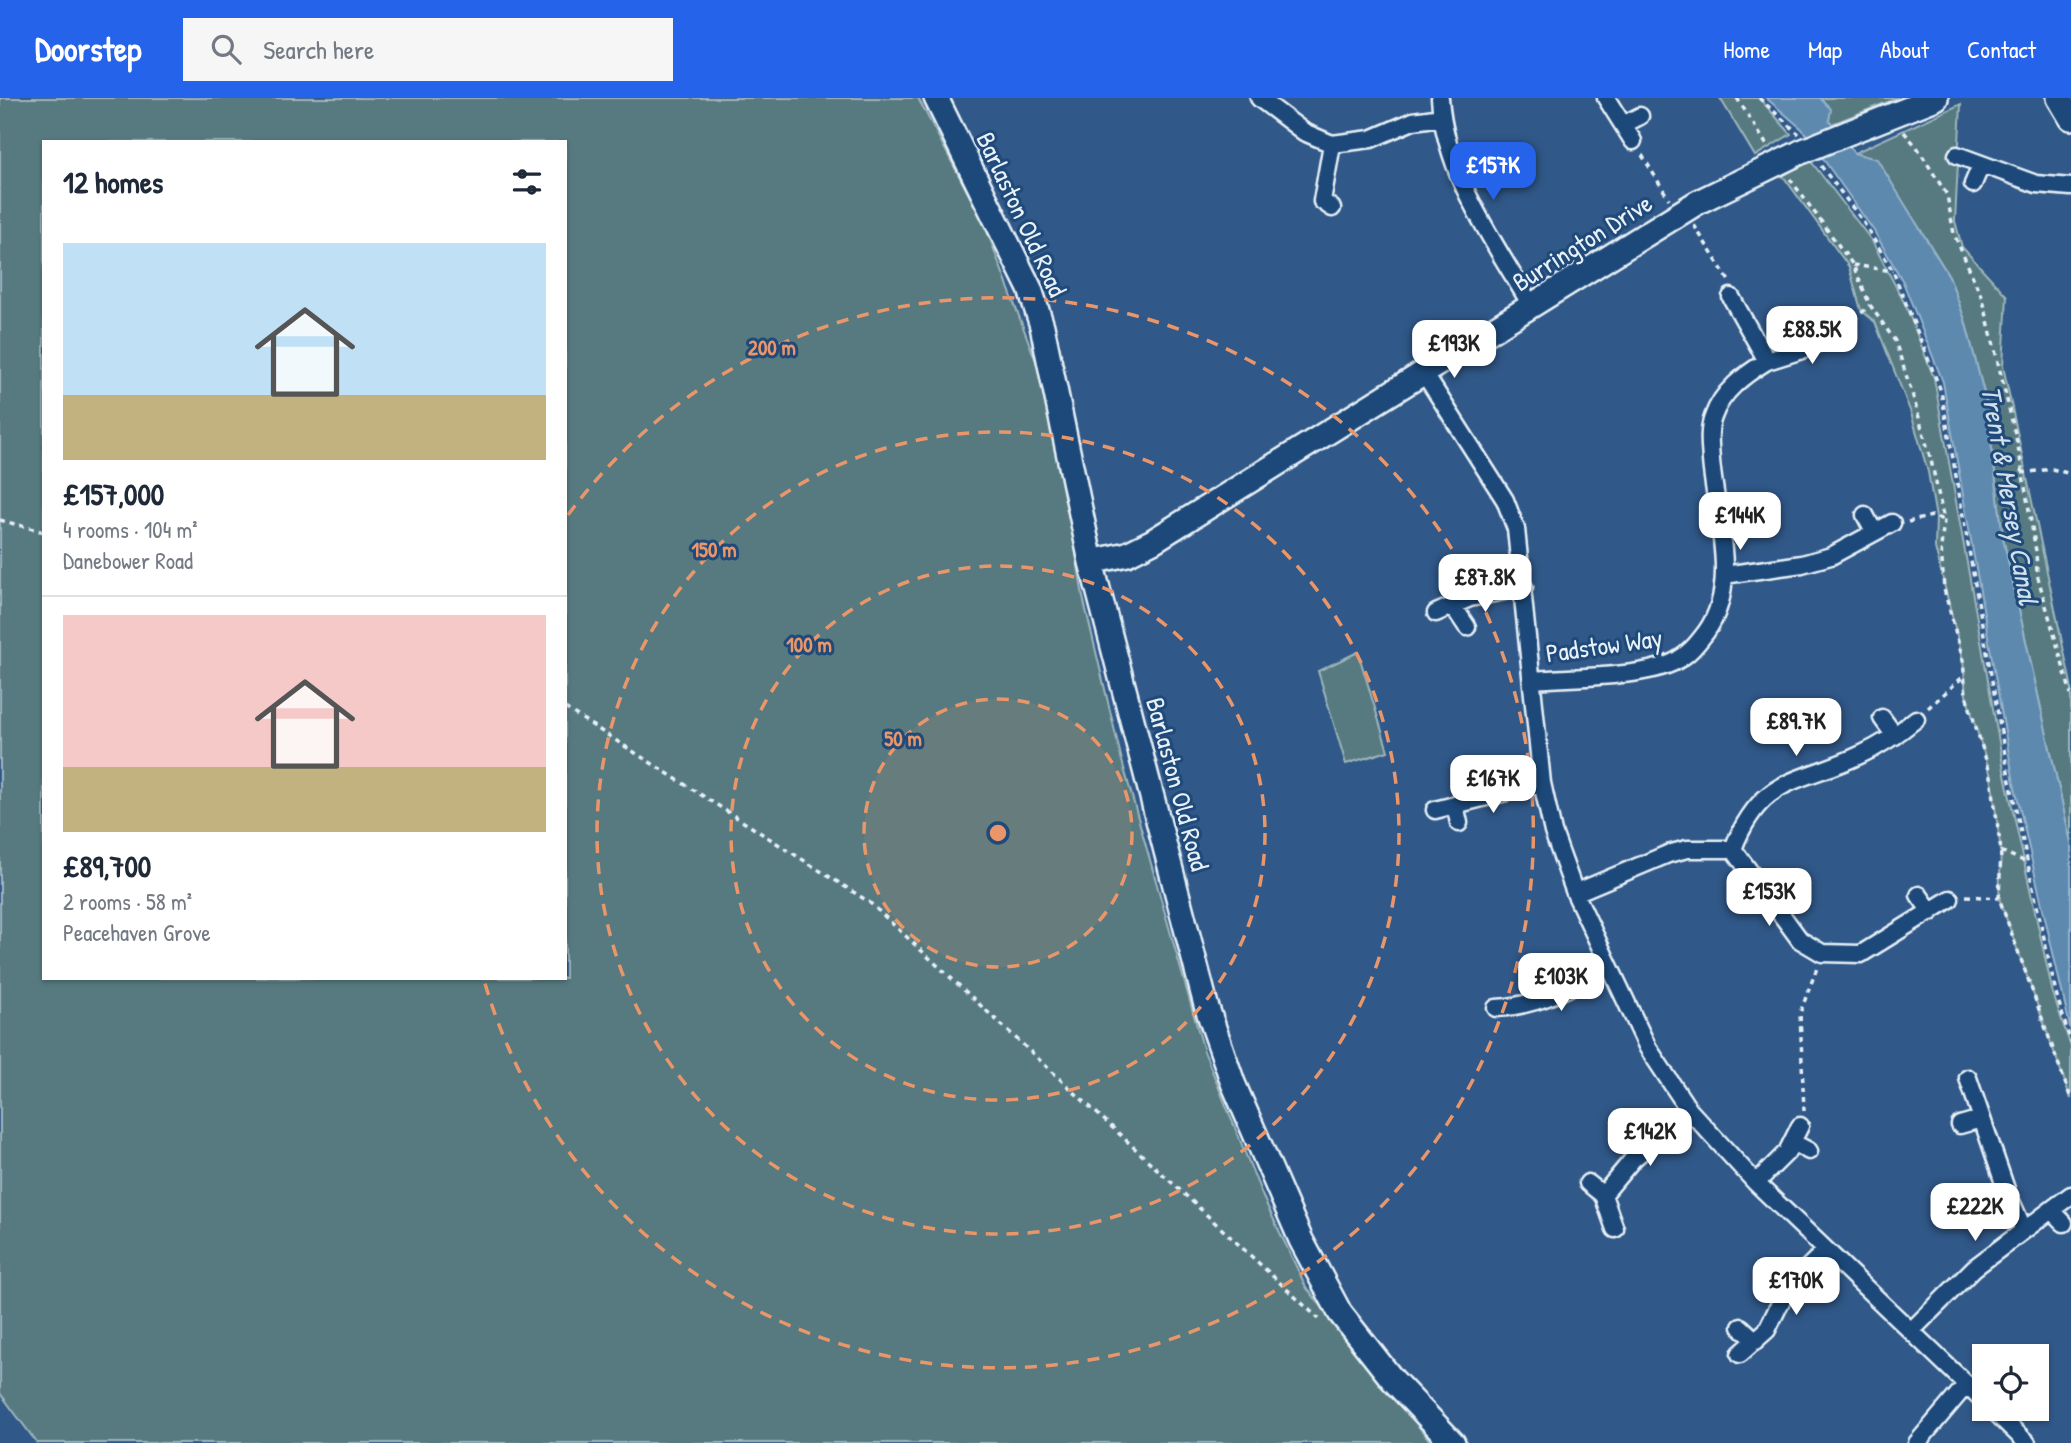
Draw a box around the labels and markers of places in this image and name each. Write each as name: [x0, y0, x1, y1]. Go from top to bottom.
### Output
pin: £157K: [1444, 142, 1542, 202]
pin: £88.5K: [1755, 306, 1869, 366]
pin: £193K: [1405, 320, 1503, 380]
pin: £144K: [1691, 492, 1789, 552]
pin: £87.8K: [1428, 554, 1542, 614]
pin: £89.7K: [1739, 698, 1853, 758]
pin: £167K: [1444, 756, 1542, 815]
centre of rings: [986, 821, 1010, 845]
pin: £153K: [1720, 868, 1818, 928]
pin: £103K: [1512, 954, 1610, 1013]
pin: £142K: [1601, 1108, 1699, 1168]
pin: £222K: [1926, 1184, 2024, 1243]
pin: £170K: [1747, 1258, 1845, 1317]

